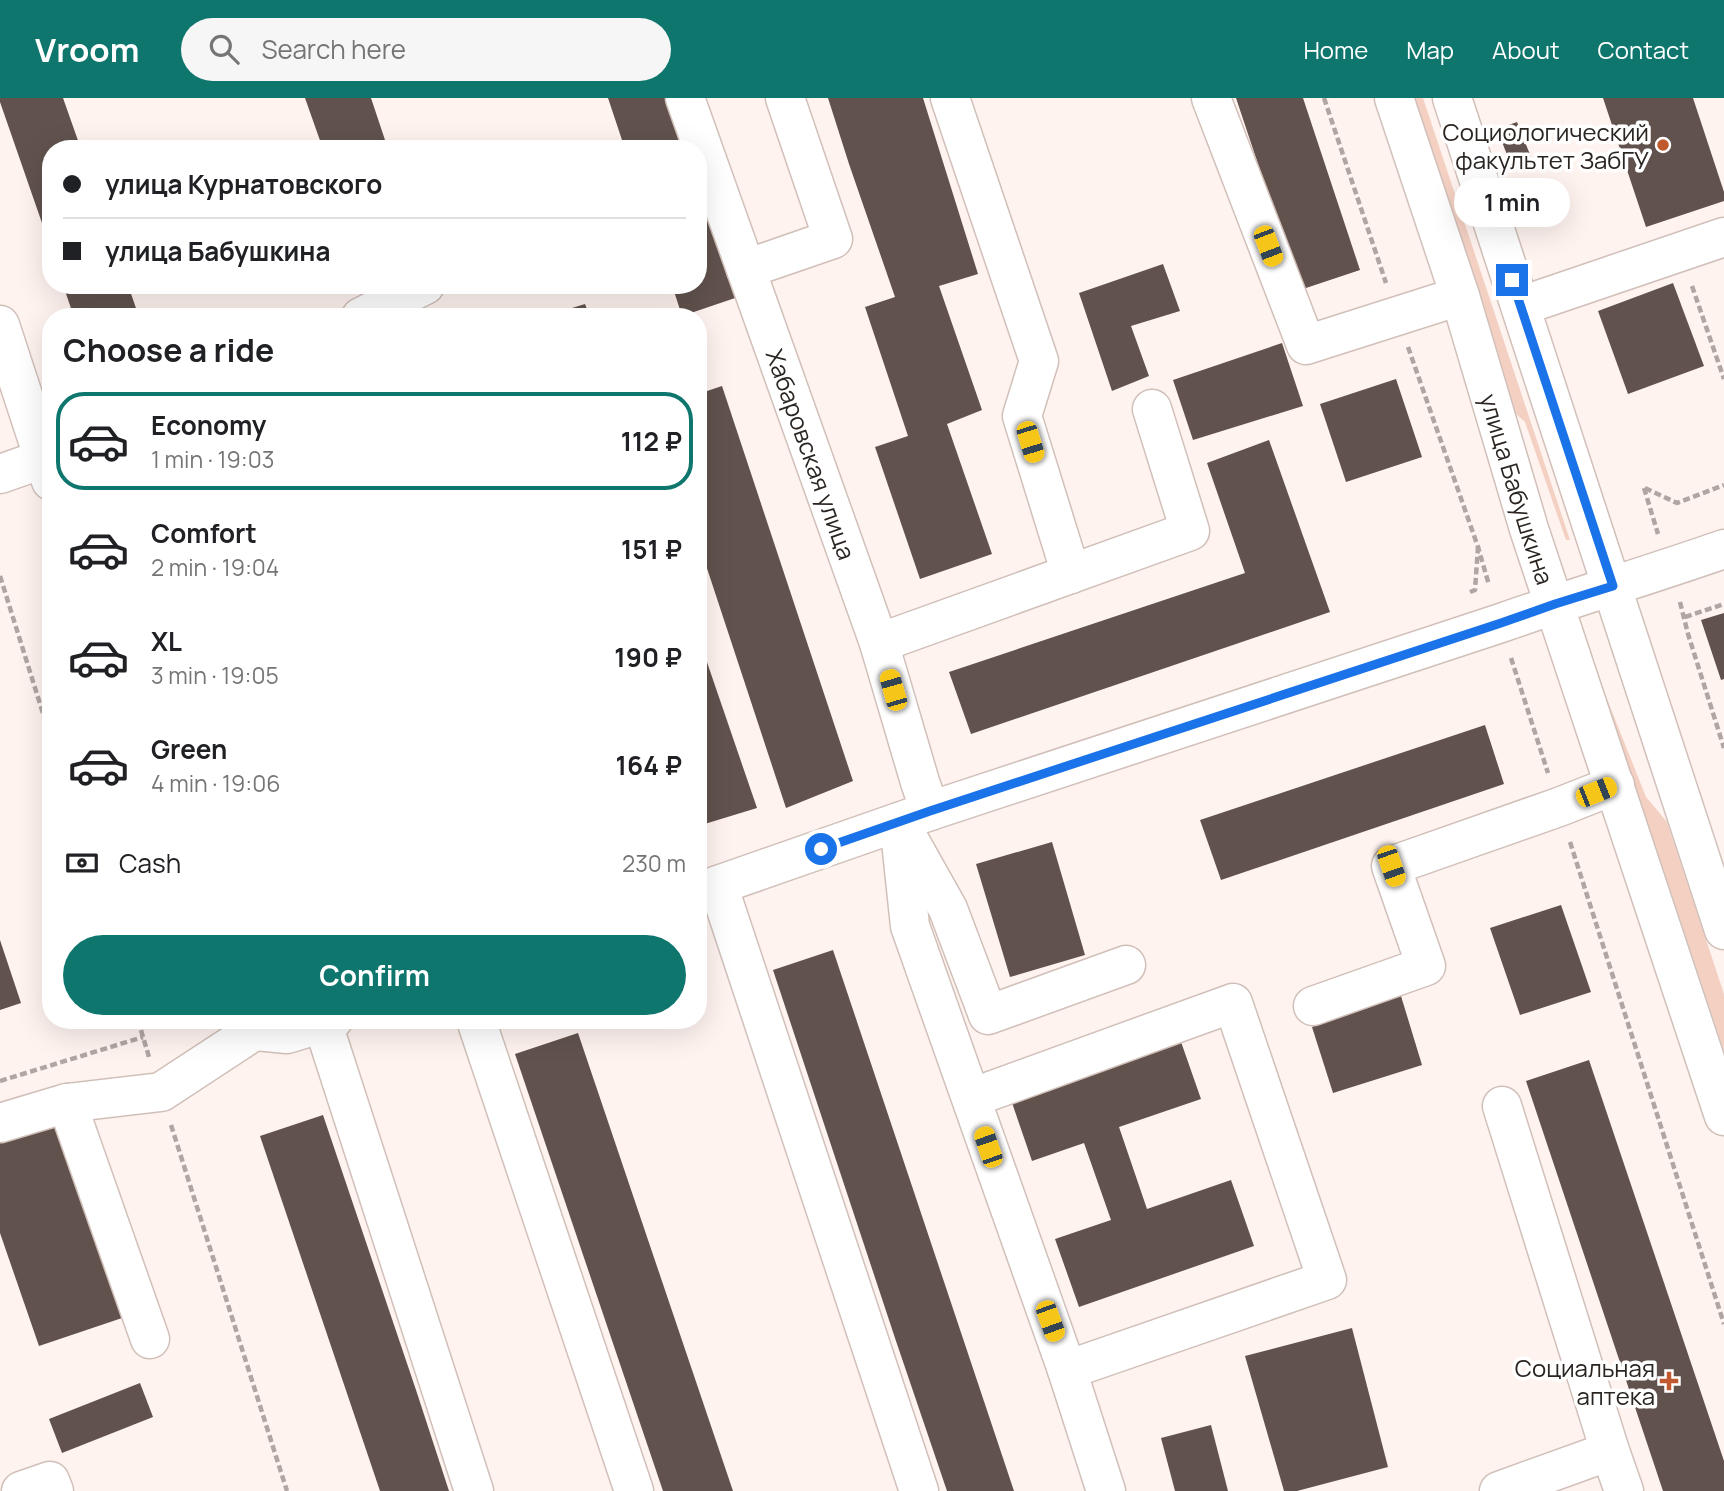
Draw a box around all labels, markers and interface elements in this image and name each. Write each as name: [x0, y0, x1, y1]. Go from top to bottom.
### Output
search box: [181, 18, 671, 81]
text: Vroom: [35, 27, 139, 72]
icon: search: [205, 30, 243, 68]
text: Search here: [261, 31, 406, 67]
text: Home: [1303, 33, 1368, 66]
text: Map: [1406, 33, 1454, 66]
text: About: [1492, 33, 1560, 66]
text: Contact: [1598, 33, 1689, 66]
place label: Социологический факультет ЗабГУ: [1443, 115, 1649, 176]
marker: Социологический факультет ЗабГУ: [1655, 137, 1671, 153]
text: улица Курнатовского: [105, 166, 382, 202]
callout: 1 min: [1454, 178, 1570, 228]
text: 1 min: [1484, 186, 1540, 218]
car: [1251, 223, 1286, 269]
text: улица Бабушкина: [105, 233, 330, 269]
route end: [1496, 264, 1528, 296]
text: Choose a ride: [63, 328, 274, 372]
street label: Хабаровская улица: [759, 344, 864, 564]
street label: улица Бабушкина: [1473, 389, 1563, 589]
text: Economy: [151, 407, 266, 443]
icon: car: [67, 410, 130, 473]
car: [1014, 419, 1047, 465]
text: 112 ₽: [621, 423, 682, 459]
text: 1 min · 19:03: [151, 443, 274, 475]
text: Comfort: [151, 515, 257, 551]
icon: car: [67, 518, 130, 581]
text: 151 ₽: [621, 531, 682, 567]
text: 2 min · 19:04: [151, 551, 279, 583]
text: XL: [151, 623, 182, 659]
icon: car: [67, 626, 130, 689]
text: 190 ₽: [614, 639, 682, 675]
text: 3 min · 19:05: [151, 659, 279, 691]
car: [878, 667, 909, 713]
text: Green: [151, 731, 227, 767]
icon: car: [67, 734, 130, 797]
text: 164 ₽: [616, 747, 682, 783]
text: 4 min · 19:06: [151, 767, 281, 799]
car: [1573, 774, 1620, 810]
route start: [805, 833, 837, 865]
car: [1375, 843, 1408, 889]
icon: cash: [63, 844, 101, 882]
text: Cash: [119, 845, 181, 881]
text: 230 m: [622, 847, 686, 879]
button: Confirm: [63, 935, 686, 1015]
car: [972, 1124, 1005, 1170]
car: [1033, 1298, 1068, 1344]
place label: Социальная аптека: [1515, 1351, 1655, 1412]
marker: Социальная аптека: [1661, 1373, 1677, 1389]

